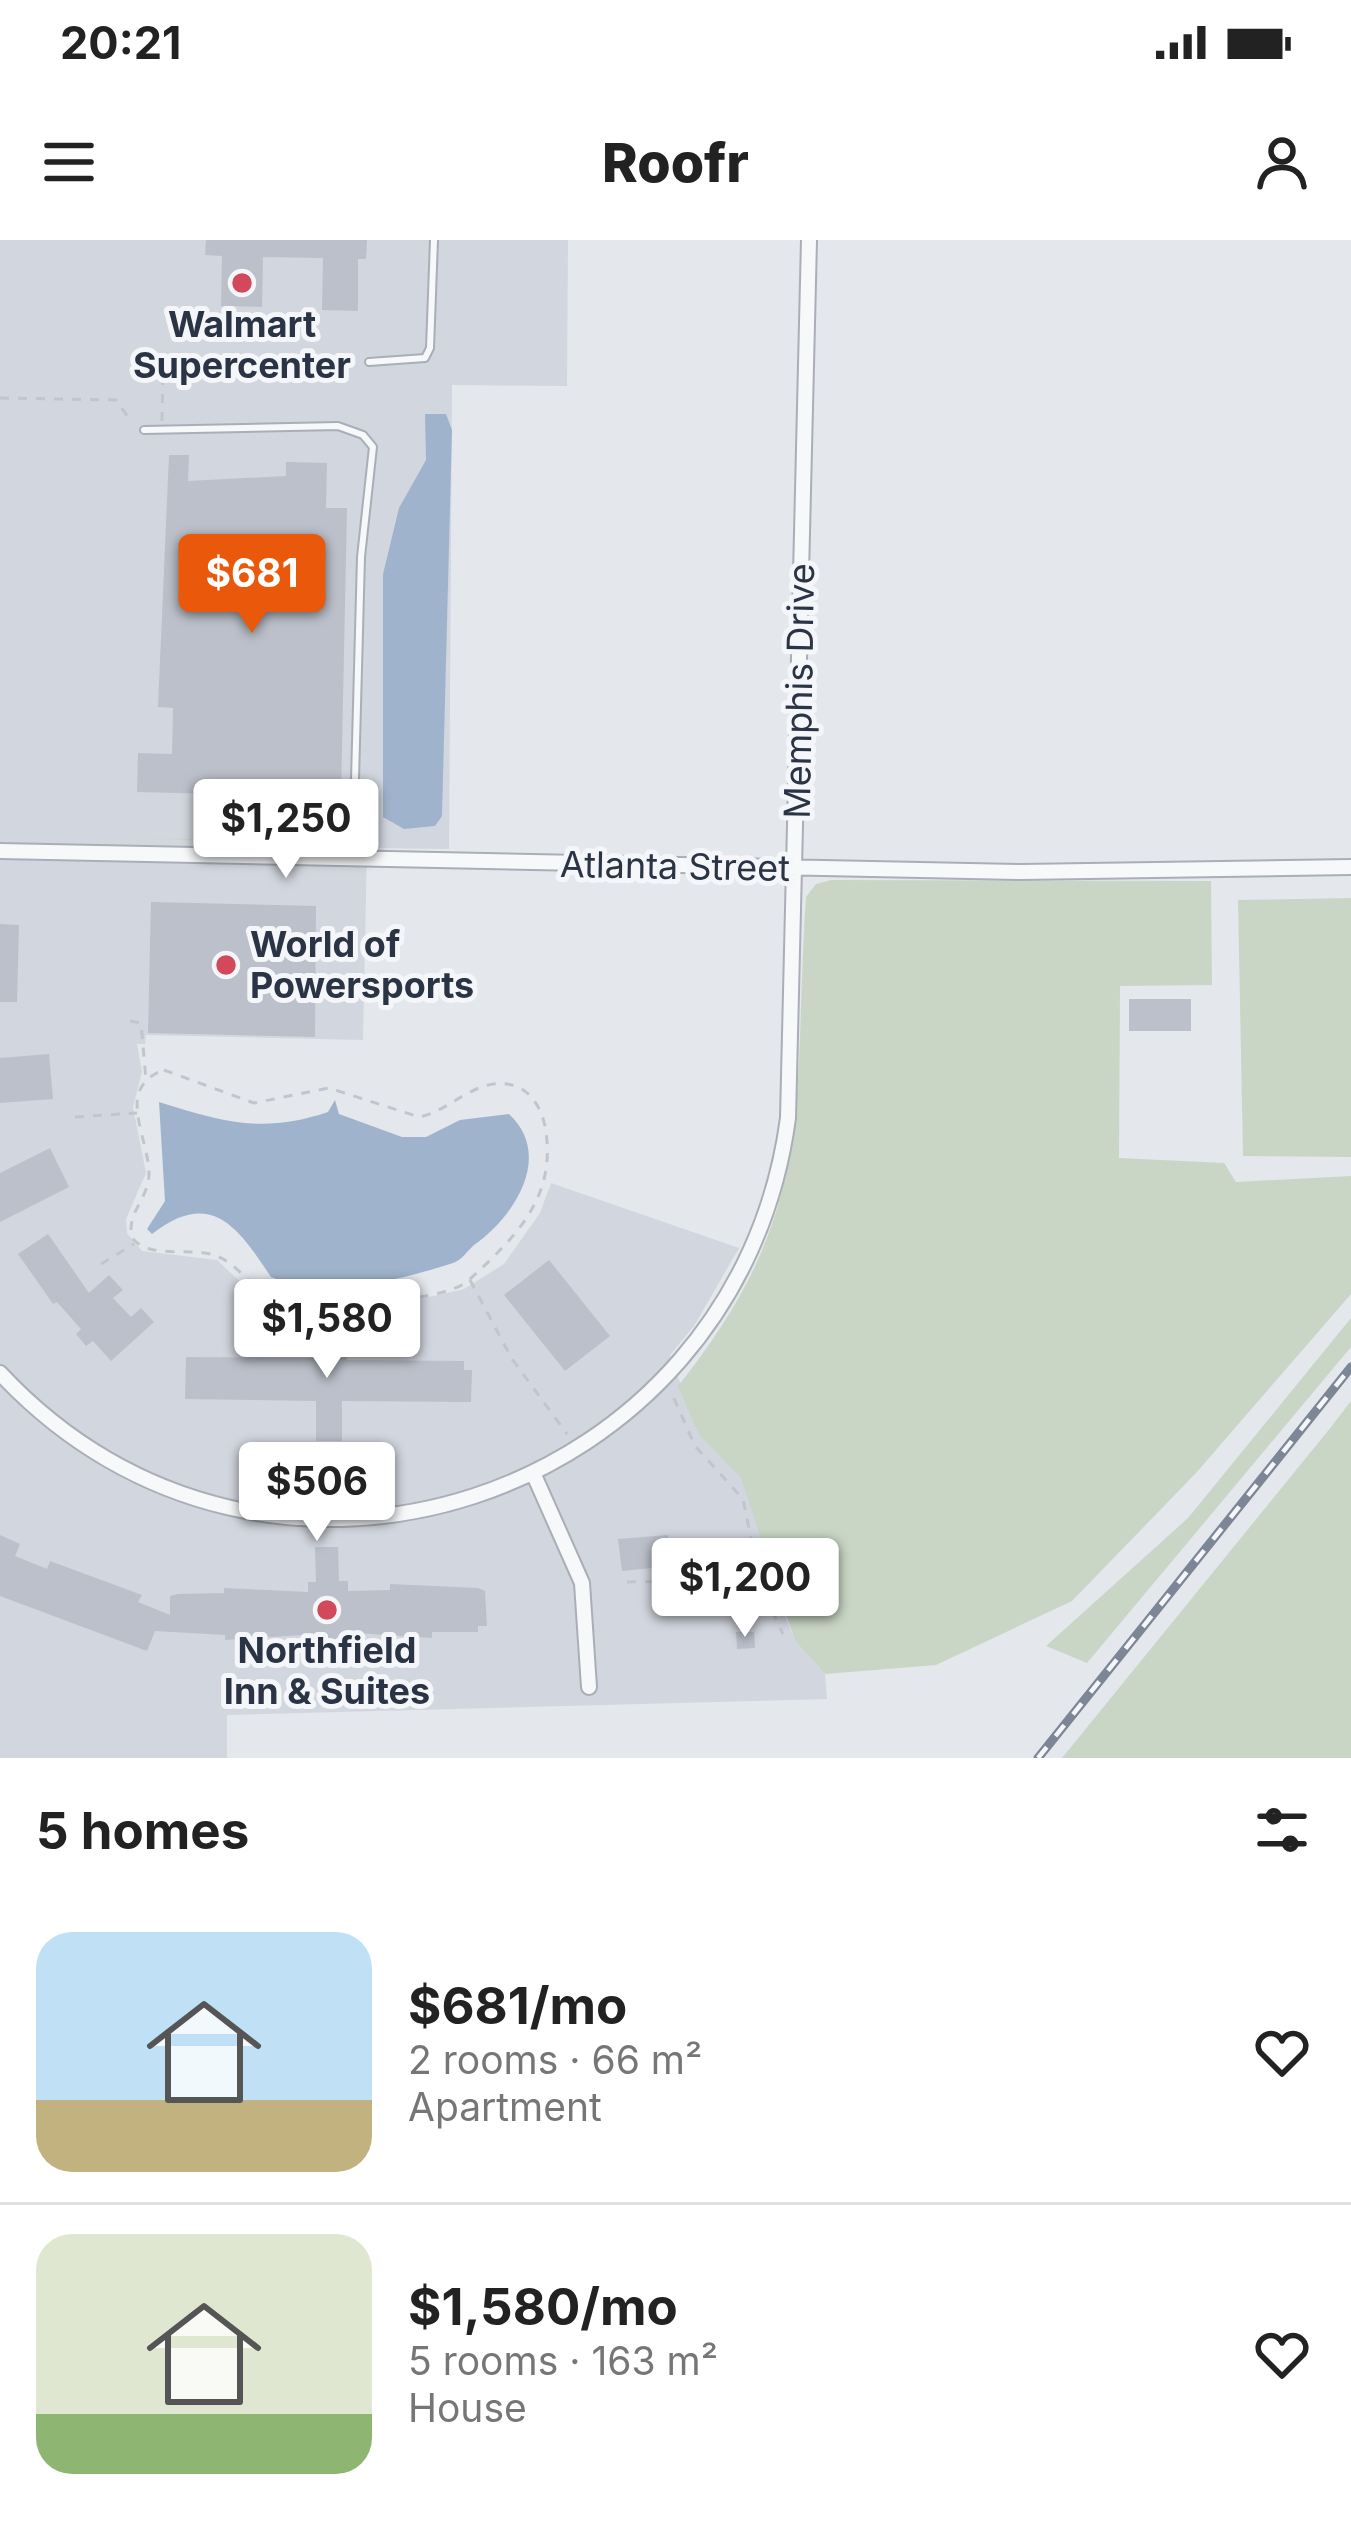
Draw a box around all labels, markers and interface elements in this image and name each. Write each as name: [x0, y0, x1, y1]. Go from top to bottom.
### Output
text: 20:21: [60, 15, 181, 70]
icon: menu: [36, 129, 102, 195]
icon: person: [1249, 129, 1315, 195]
text: Roofr: [602, 130, 749, 195]
marker: Walmart Supercenter: [229, 270, 255, 296]
place label: Walmart Supercenter: [133, 302, 351, 387]
pin: $681: [181, 534, 323, 636]
text: $681: [205, 549, 299, 596]
street label: Memphis Drive: [775, 563, 823, 819]
pin: $1,250: [188, 779, 384, 881]
text: $1,250: [220, 794, 352, 841]
street label: Atlanta Street: [560, 842, 791, 890]
place label: World of Powersports: [250, 922, 474, 1007]
marker: World of Powersports: [213, 952, 239, 978]
pin: $1,580: [229, 1279, 425, 1381]
text: $1,580: [261, 1294, 393, 1341]
pin: $506: [246, 1442, 388, 1544]
text: $506: [266, 1457, 368, 1504]
pin: $1,200: [647, 1538, 843, 1640]
text: $1,200: [679, 1553, 811, 1600]
marker: Northfield Inn & Suites: [314, 1597, 340, 1623]
place label: Northfield Inn & Suites: [224, 1628, 430, 1713]
icon: filters: [1249, 1797, 1315, 1863]
text: 5 homes: [36, 1800, 249, 1861]
text: $681/mo: [408, 1975, 627, 2036]
icon: home: [132, 1980, 276, 2124]
icon: heart: [1249, 2019, 1315, 2085]
text: 2 rooms · 66 m²: [408, 2036, 702, 2083]
text: Apartment: [408, 2083, 602, 2130]
text: $1,580/mo: [408, 2276, 678, 2337]
icon: home: [132, 2282, 276, 2426]
icon: heart: [1249, 2321, 1315, 2387]
text: 5 rooms · 163 m²: [408, 2337, 718, 2384]
text: House: [408, 2384, 527, 2431]

